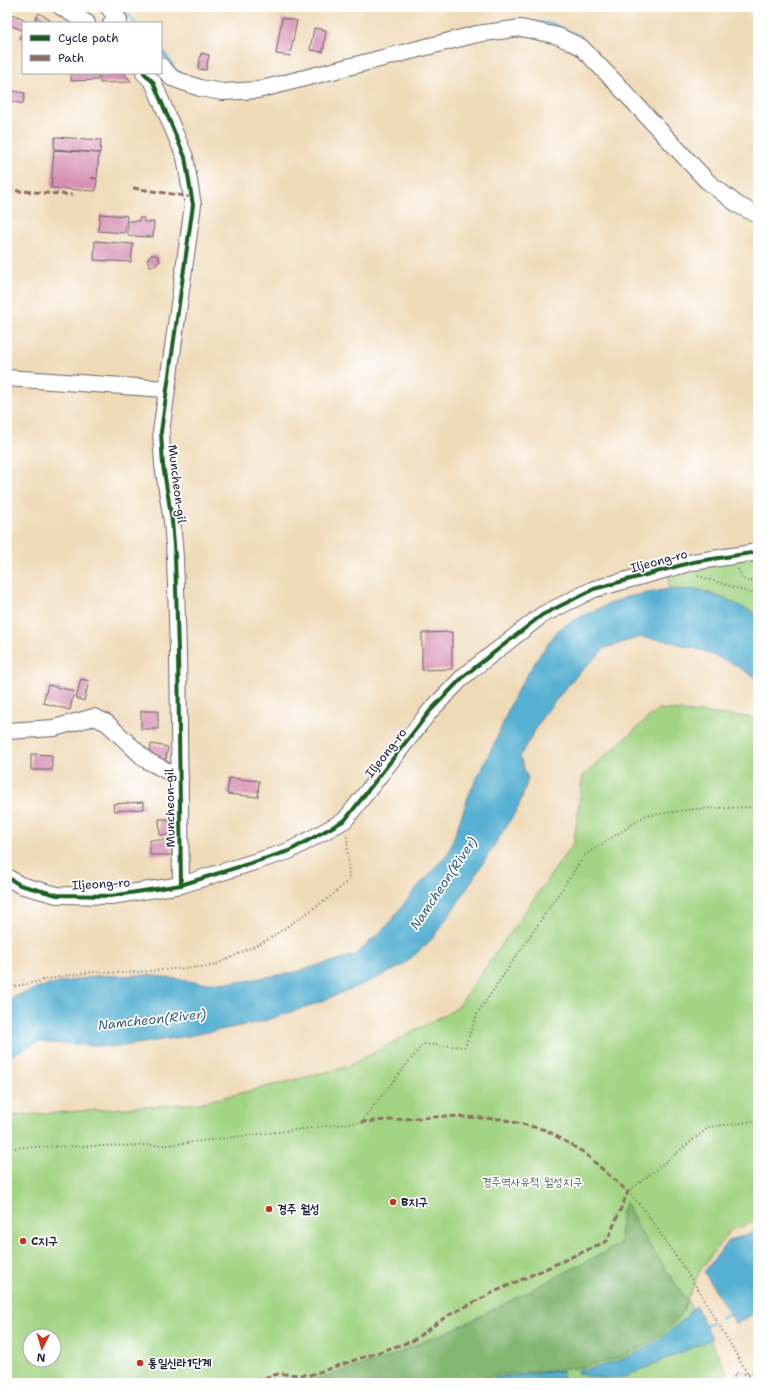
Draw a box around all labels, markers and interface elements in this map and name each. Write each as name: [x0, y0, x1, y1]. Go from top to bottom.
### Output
legend: [22, 22, 162, 74]
text: Cycle path: [58, 30, 119, 46]
text: Path: [58, 50, 84, 66]
street label: Muncheon-gil: [164, 444, 190, 525]
street label: Iljeong-ro: [629, 546, 689, 576]
street label: Iljeong-ro: [362, 725, 410, 781]
street label: Muncheon-gil: [161, 768, 179, 848]
water label: Namcheon(River): [406, 833, 481, 933]
street label: Iljeong-ro: [71, 874, 131, 894]
water label: Namcheon(River): [97, 1005, 207, 1034]
park label: 경주역사유적 월성지구: [482, 1174, 583, 1190]
place label: B지구: [401, 1194, 428, 1210]
marker: B지구: [388, 1197, 398, 1207]
place label: 경주 월성: [277, 1201, 320, 1217]
marker: 경주 월성: [264, 1204, 274, 1214]
place label: C지구: [31, 1233, 58, 1249]
marker: C지구: [18, 1236, 28, 1246]
north arrow: [22, 1328, 62, 1368]
text: N: [36, 1350, 46, 1365]
place label: 통일신라1단계: [148, 1355, 212, 1371]
marker: 통일신라1단계: [135, 1358, 145, 1368]

